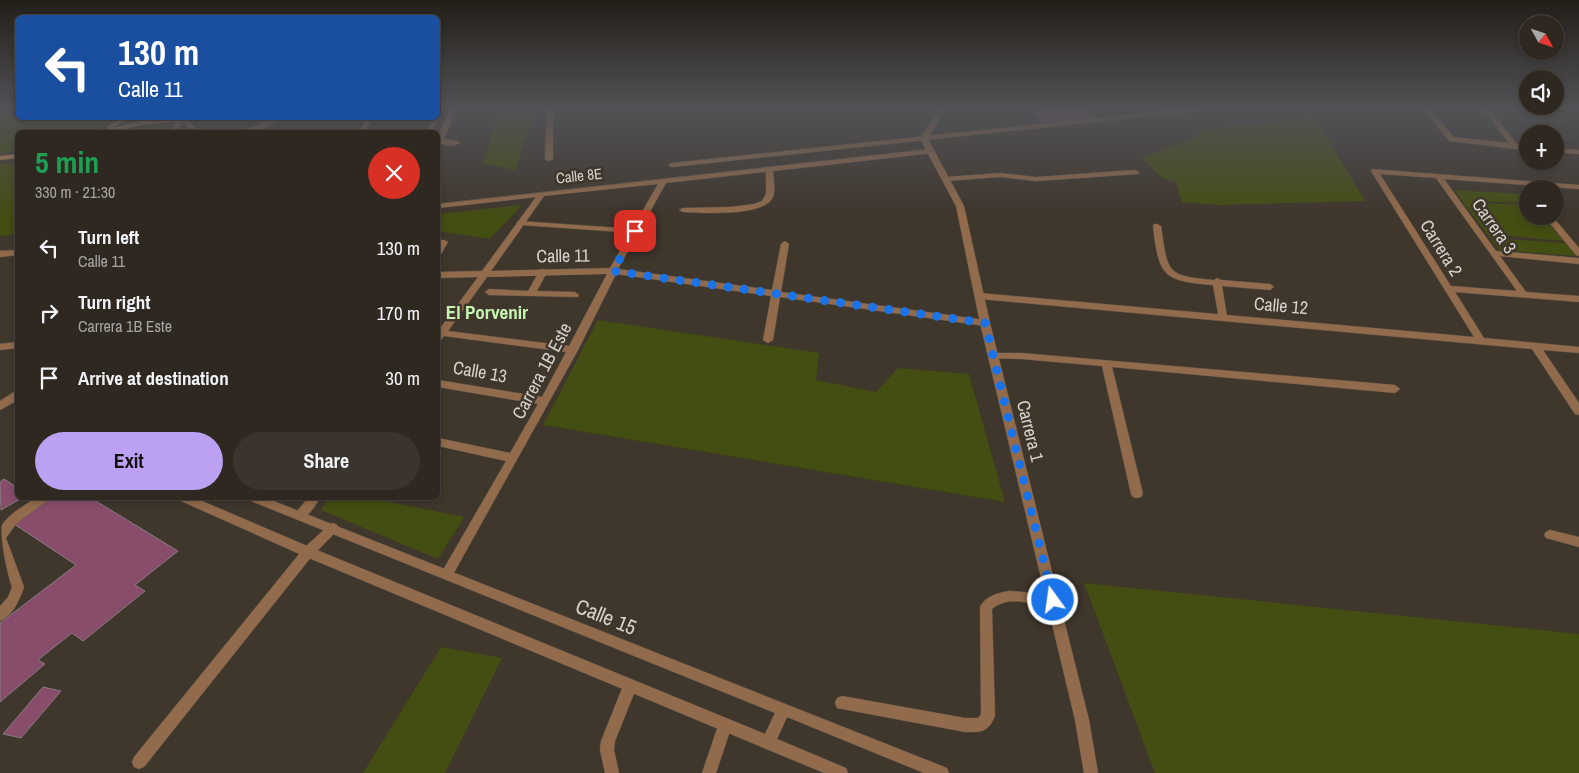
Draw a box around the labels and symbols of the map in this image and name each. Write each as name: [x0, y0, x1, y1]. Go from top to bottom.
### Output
north arrow: [1519, 15, 1564, 60]
street label: Calle 8E: [555, 163, 603, 188]
street label: Carrera 3: [1466, 193, 1523, 258]
pin: [614, 210, 656, 252]
street label: Carrera 2: [1414, 215, 1469, 281]
street label: Calle 11: [536, 243, 591, 268]
street label: Calle 12: [1253, 291, 1309, 320]
district label: El Porvenir: [446, 299, 528, 325]
street label: Carrera 1B Este: [506, 318, 577, 423]
street label: Calle 13: [451, 354, 509, 389]
street label: Carrera 1: [1011, 398, 1050, 465]
position arrow: [1026, 573, 1078, 625]
street label: Calle 15: [571, 591, 641, 642]

